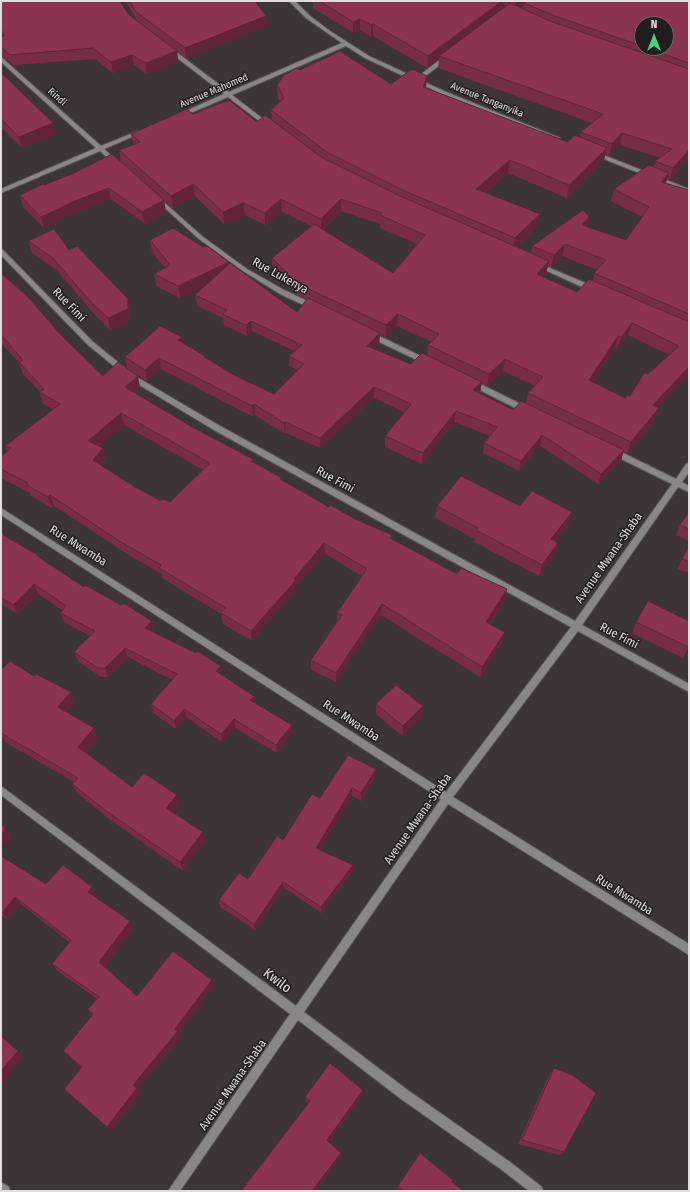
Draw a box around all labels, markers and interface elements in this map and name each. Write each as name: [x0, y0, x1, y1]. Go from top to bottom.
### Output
north arrow: [634, 16, 674, 56]
text: N: [651, 18, 657, 31]
street label: Avenue Mahomed: [178, 71, 250, 111]
street label: Avenue Tanganyika: [449, 80, 525, 120]
street label: Rindi: [45, 85, 69, 109]
street label: Rue Lukenya: [250, 255, 310, 297]
street label: Rue Fimi: [49, 285, 89, 325]
street label: Rue Fimi: [313, 464, 357, 496]
street label: Avenue Mwana-Shaba: [572, 510, 646, 606]
street label: Rue Mwamba: [47, 523, 109, 569]
street label: Rue Fimi: [597, 620, 641, 652]
street label: Rue Mwamba: [320, 697, 382, 745]
street label: Avenue Mwana-Shaba: [381, 771, 455, 867]
street label: Rue Mwamba: [593, 872, 655, 918]
street label: Kwilo: [260, 965, 294, 997]
street label: Avenue Mwana-Shaba: [196, 1037, 270, 1133]

